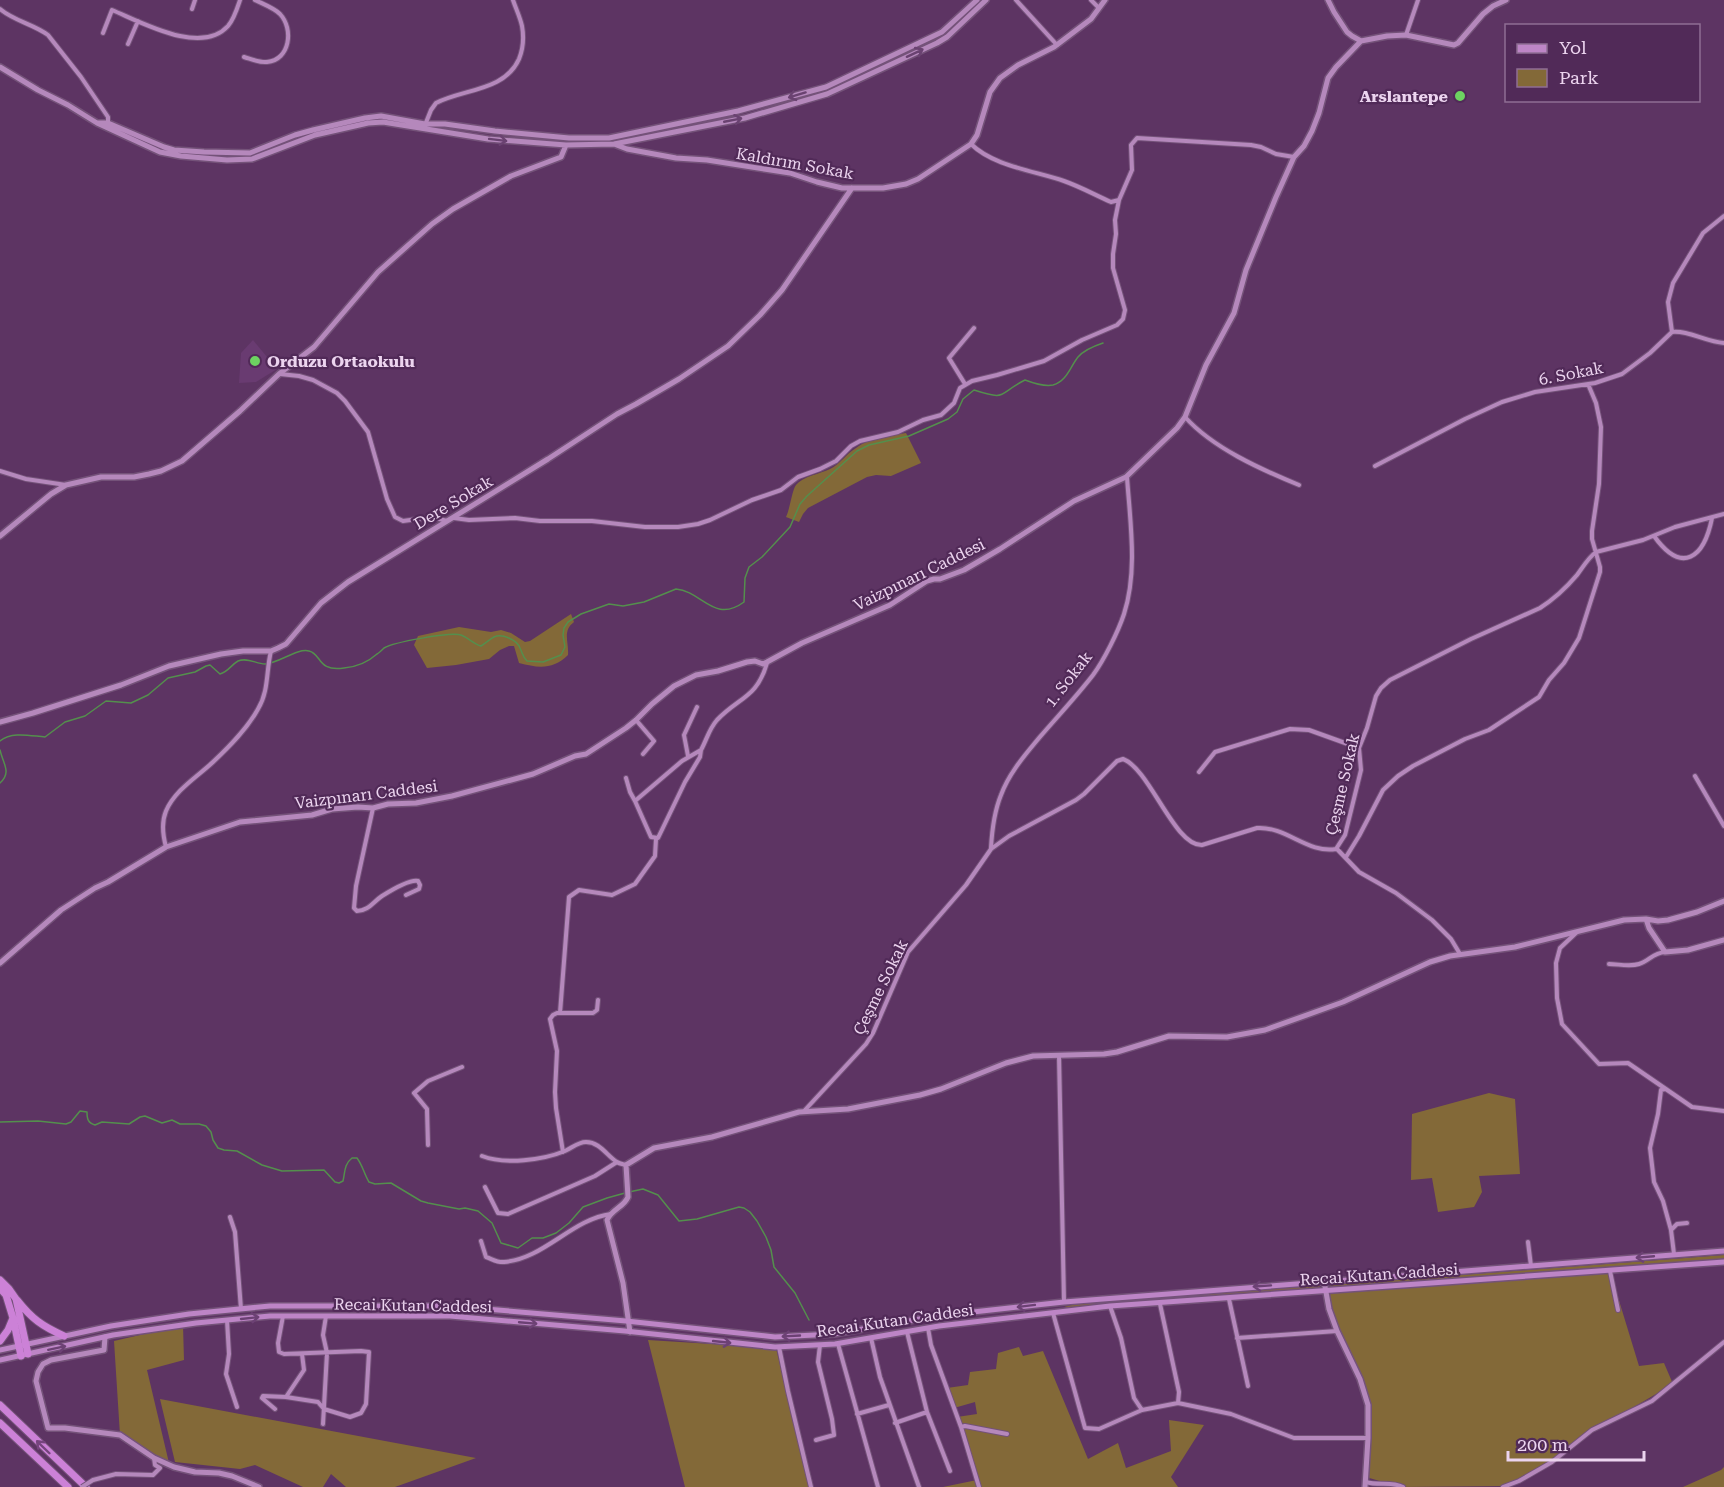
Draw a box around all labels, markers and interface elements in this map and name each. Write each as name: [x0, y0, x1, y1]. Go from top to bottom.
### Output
legend: [1505, 24, 1700, 102]
text: Yol: [1559, 37, 1587, 58]
one-way arrow: [906, 47, 924, 58]
text: Park: [1559, 67, 1599, 88]
place label: Arslantepe: [1360, 87, 1448, 106]
marker: Arslantepe: [1453, 89, 1467, 103]
one-way arrow: [788, 90, 807, 101]
one-way arrow: [723, 114, 742, 125]
one-way arrow: [488, 135, 507, 146]
street label: Kaldırım Sokak: [735, 144, 855, 183]
place label: Orduzu Ortaokulu: [267, 352, 415, 371]
marker: Orduzu Ortaokulu: [248, 354, 262, 368]
street label: 6. Sokak: [1537, 358, 1605, 389]
street label: Dere Sokak: [410, 471, 496, 533]
street label: Vaizpınarı Caddesi: [850, 534, 988, 614]
street label: 1. Sokak: [1041, 648, 1096, 711]
street label: Çeşme Sokak: [1322, 731, 1363, 837]
street label: Vaizpınarı Caddesi: [294, 776, 439, 813]
street label: Çeşme Sokak: [849, 936, 912, 1038]
one-way arrow: [1635, 1251, 1655, 1262]
street label: Recai Kutan Caddesi: [1299, 1259, 1459, 1290]
one-way arrow: [1252, 1281, 1272, 1292]
street label: Recai Kutan Caddesi: [334, 1295, 492, 1316]
street label: Recai Kutan Caddesi: [815, 1300, 975, 1341]
one-way arrow: [1016, 1301, 1036, 1312]
one-way arrow: [239, 1312, 259, 1323]
one-way arrow: [518, 1318, 538, 1329]
one-way arrow: [781, 1331, 801, 1342]
one-way arrow: [712, 1337, 732, 1348]
one-way arrow: [47, 1341, 66, 1353]
scale bar: [1508, 1424, 1644, 1462]
text: 200 m: [1517, 1434, 1568, 1455]
one-way arrow: [36, 1439, 51, 1454]

